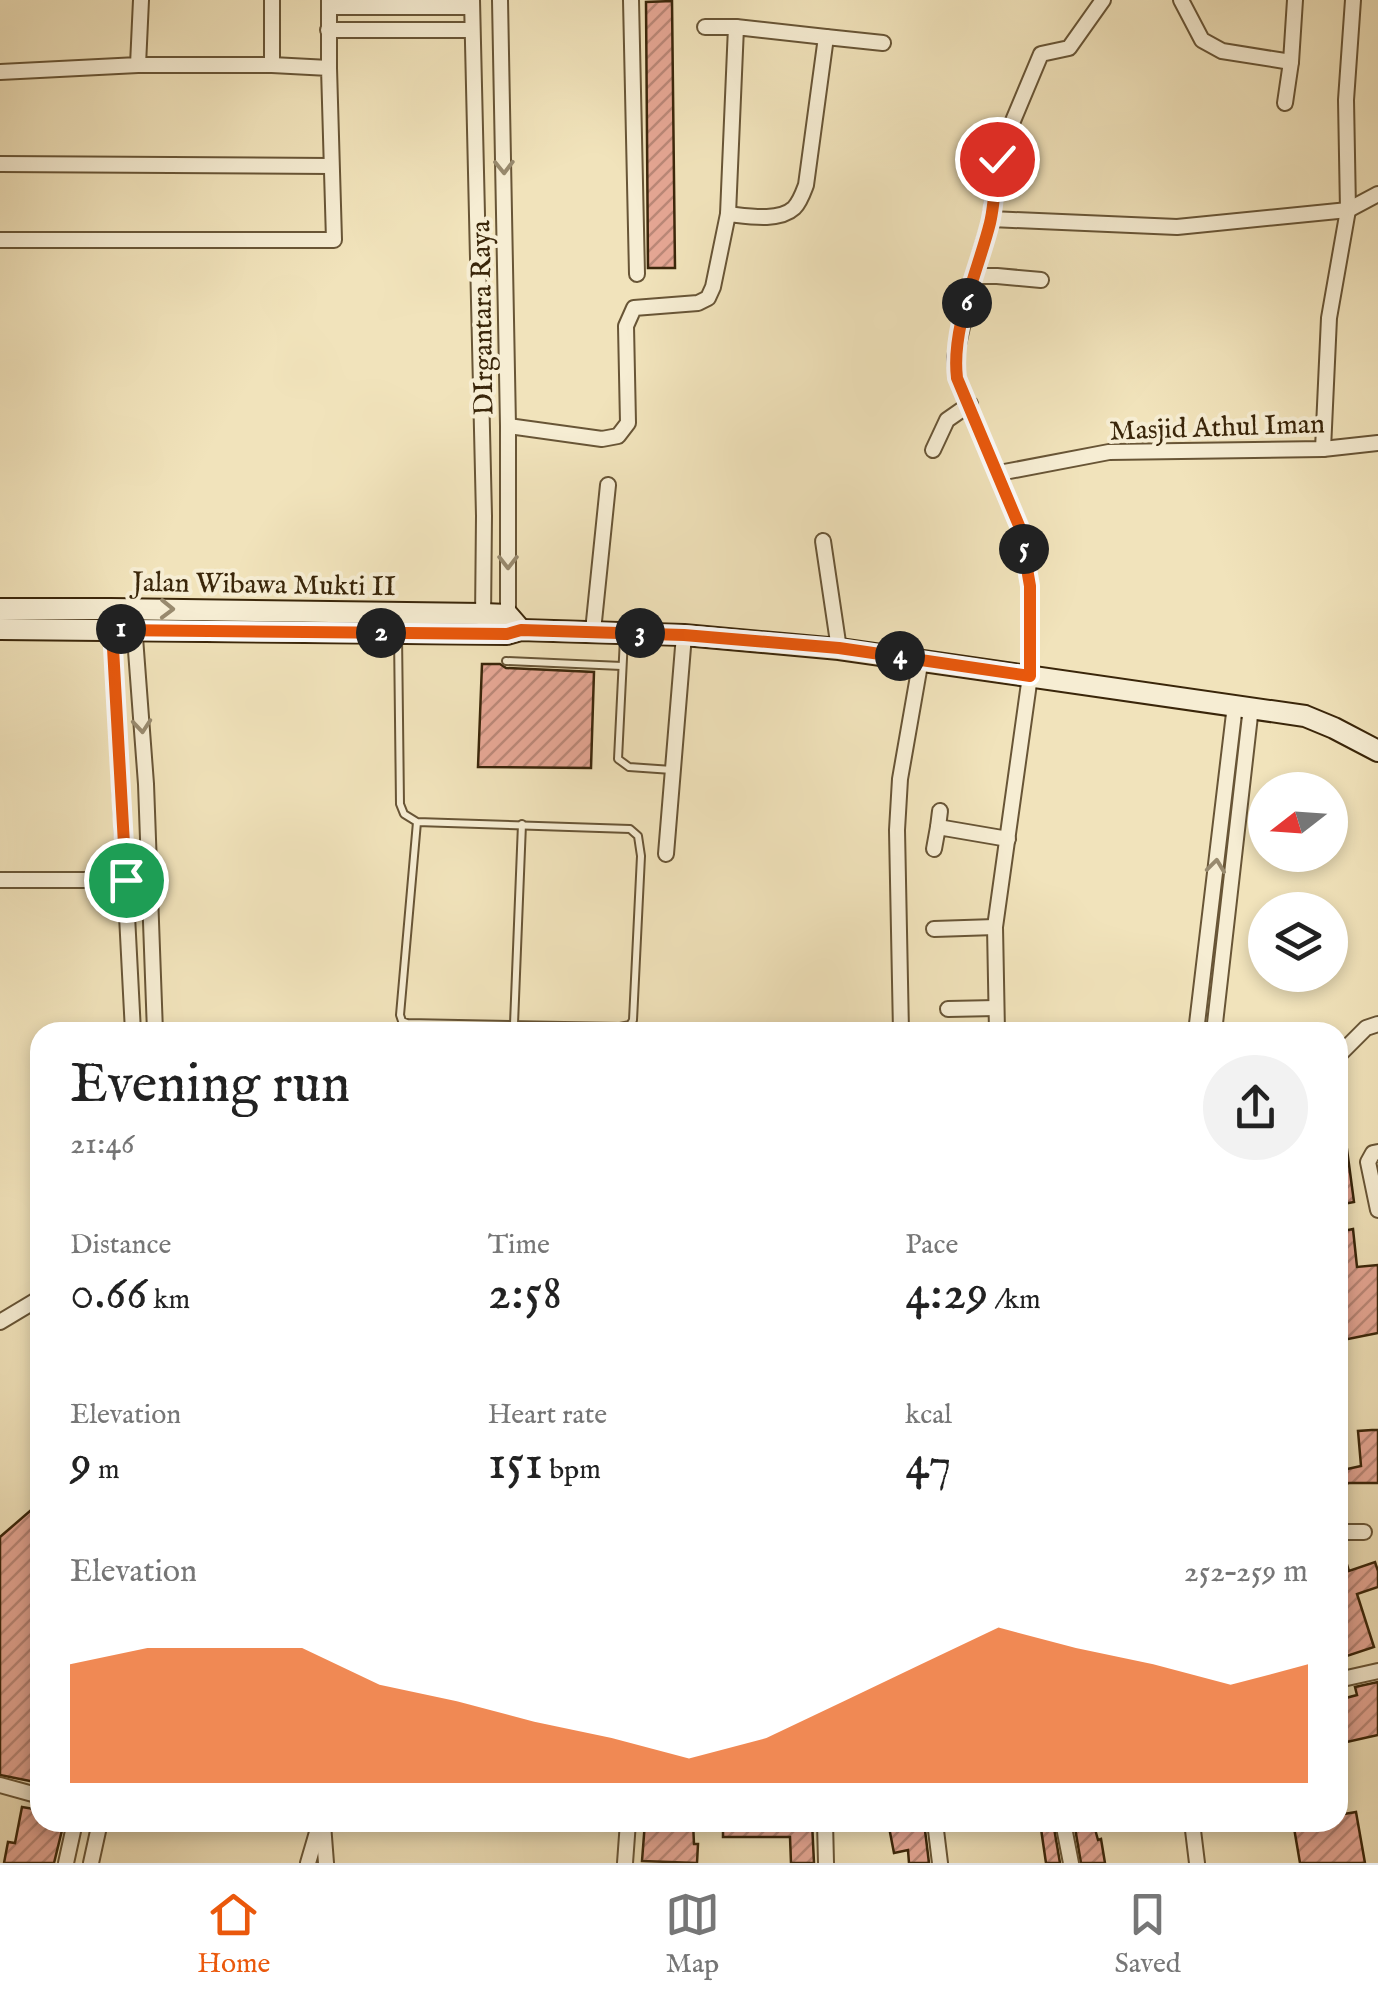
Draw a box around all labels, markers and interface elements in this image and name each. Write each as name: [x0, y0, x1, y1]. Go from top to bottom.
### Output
pin: [955, 117, 1040, 202]
icon: check: [970, 132, 1025, 187]
one-way arrow: [493, 160, 515, 176]
street label: DIrgantara Raya: [464, 219, 503, 416]
pin: 6: [942, 278, 992, 328]
text: 6: [961, 285, 973, 320]
street label: Masjid Athul Iman: [1109, 407, 1326, 450]
pin: 5: [999, 524, 1049, 574]
text: 5: [1019, 531, 1029, 566]
one-way arrow: [497, 556, 519, 571]
street label: Jalan Wibawa Mukti II: [129, 566, 396, 605]
one-way arrow: [160, 598, 176, 620]
pin: 1: [96, 604, 146, 654]
pin: 2: [356, 608, 406, 658]
pin: 3: [615, 608, 665, 658]
text: 1: [116, 611, 126, 646]
text: 2: [374, 615, 388, 650]
text: 3: [635, 615, 645, 650]
pin: 4: [875, 631, 925, 681]
text: 4: [893, 638, 907, 673]
one-way arrow: [130, 719, 152, 735]
north arrow: [1248, 772, 1348, 872]
map controls: [1248, 772, 1348, 992]
pin: [84, 838, 169, 923]
icon: arrive: [99, 853, 154, 908]
one-way arrow: [1205, 858, 1226, 874]
button: layers: [1248, 892, 1348, 992]
text: Evening run: [70, 1051, 350, 1121]
button: share: [1203, 1055, 1308, 1160]
text: 21:46: [70, 1124, 135, 1165]
text: Distance: [70, 1228, 171, 1263]
text: Time: [488, 1228, 550, 1263]
text: Pace: [905, 1228, 958, 1263]
text: 0.66: [70, 1263, 147, 1326]
text: 2:58: [488, 1263, 562, 1326]
text: 4:29: [905, 1263, 988, 1326]
text: km: [147, 1283, 190, 1318]
text: /km: [988, 1283, 1041, 1318]
text: Elevation: [70, 1398, 181, 1433]
text: Heart rate: [488, 1398, 607, 1433]
text: kcal: [905, 1398, 952, 1433]
text: 9: [70, 1433, 92, 1496]
text: 151: [488, 1433, 543, 1496]
text: 47: [905, 1433, 952, 1496]
text: m: [92, 1453, 120, 1488]
text: bpm: [543, 1453, 601, 1488]
text: Elevation: [70, 1552, 197, 1593]
text: 252–259 m: [1184, 1552, 1308, 1593]
tab: Home: [197, 1887, 270, 1982]
tab: Map: [665, 1887, 720, 1982]
tab: Saved: [1114, 1887, 1181, 1982]

